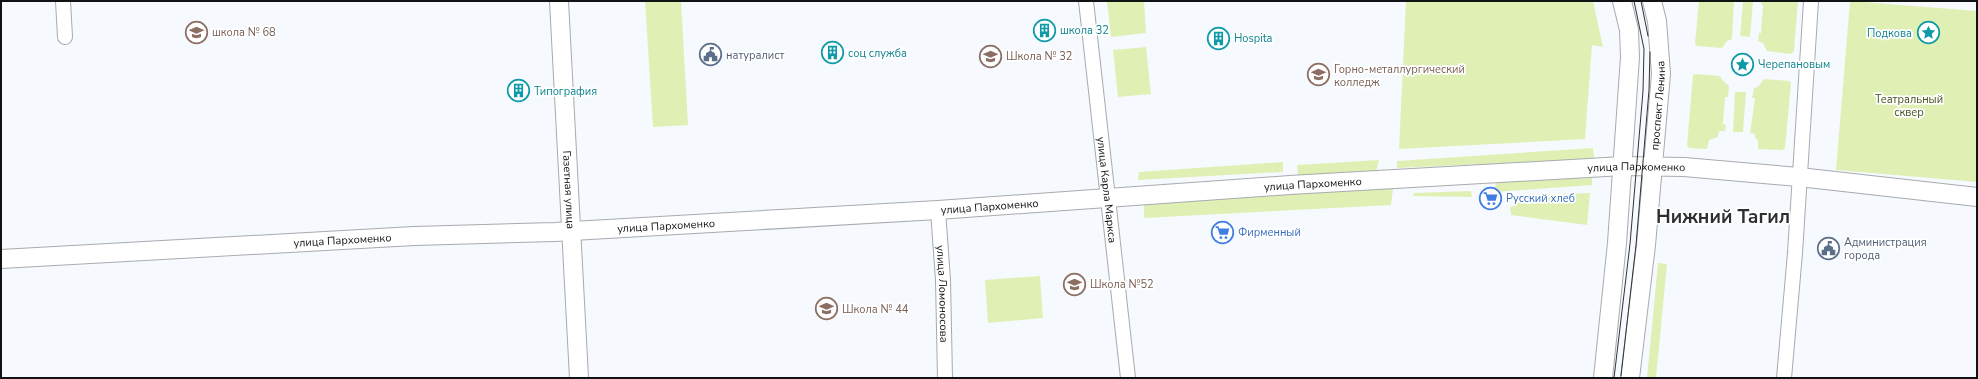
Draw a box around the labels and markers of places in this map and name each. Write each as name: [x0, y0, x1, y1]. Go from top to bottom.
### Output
building icon: школа 32: [1032, 17, 1058, 43]
school or university icon: школа № 68: [183, 19, 209, 45]
place icon: Подкова: [1915, 20, 1941, 46]
place label: школа 32: [1060, 23, 1109, 38]
place label: школа № 68: [212, 25, 276, 40]
building icon: Hospita: [1206, 25, 1232, 51]
place label: Подкова: [1867, 26, 1912, 41]
place label: Hospita: [1234, 31, 1273, 46]
building icon: соц служба: [819, 40, 845, 66]
public building icon: натуралист: [698, 42, 724, 68]
school or university icon: Школа № 32: [977, 43, 1003, 69]
place label: соц служба: [848, 46, 907, 61]
place label: натуралист: [726, 48, 784, 63]
place label: Школа № 32: [1006, 49, 1072, 64]
place icon: Черепановым: [1730, 51, 1756, 77]
place label: Черепановым: [1758, 57, 1830, 72]
school or university icon: Горно-металлургический колледж: [1306, 62, 1332, 88]
place label: Горно-металлургический колледж: [1334, 62, 1465, 90]
building icon: Типография: [505, 78, 531, 104]
place label: Типография: [534, 84, 597, 99]
supermarket icon: Русский хлеб: [1478, 185, 1504, 211]
place label: Русский хлеб: [1506, 191, 1575, 206]
supermarket icon: Фирменный: [1209, 219, 1235, 245]
place label: Фирменный: [1238, 225, 1301, 240]
public building icon: Администрация города: [1816, 235, 1842, 261]
place label: Администрация города: [1844, 235, 1927, 263]
school or university icon: Школа №52: [1061, 271, 1087, 297]
place label: Школа №52: [1090, 277, 1154, 292]
school or university icon: Школа № 44: [814, 296, 840, 322]
place label: Школа № 44: [842, 302, 909, 317]

